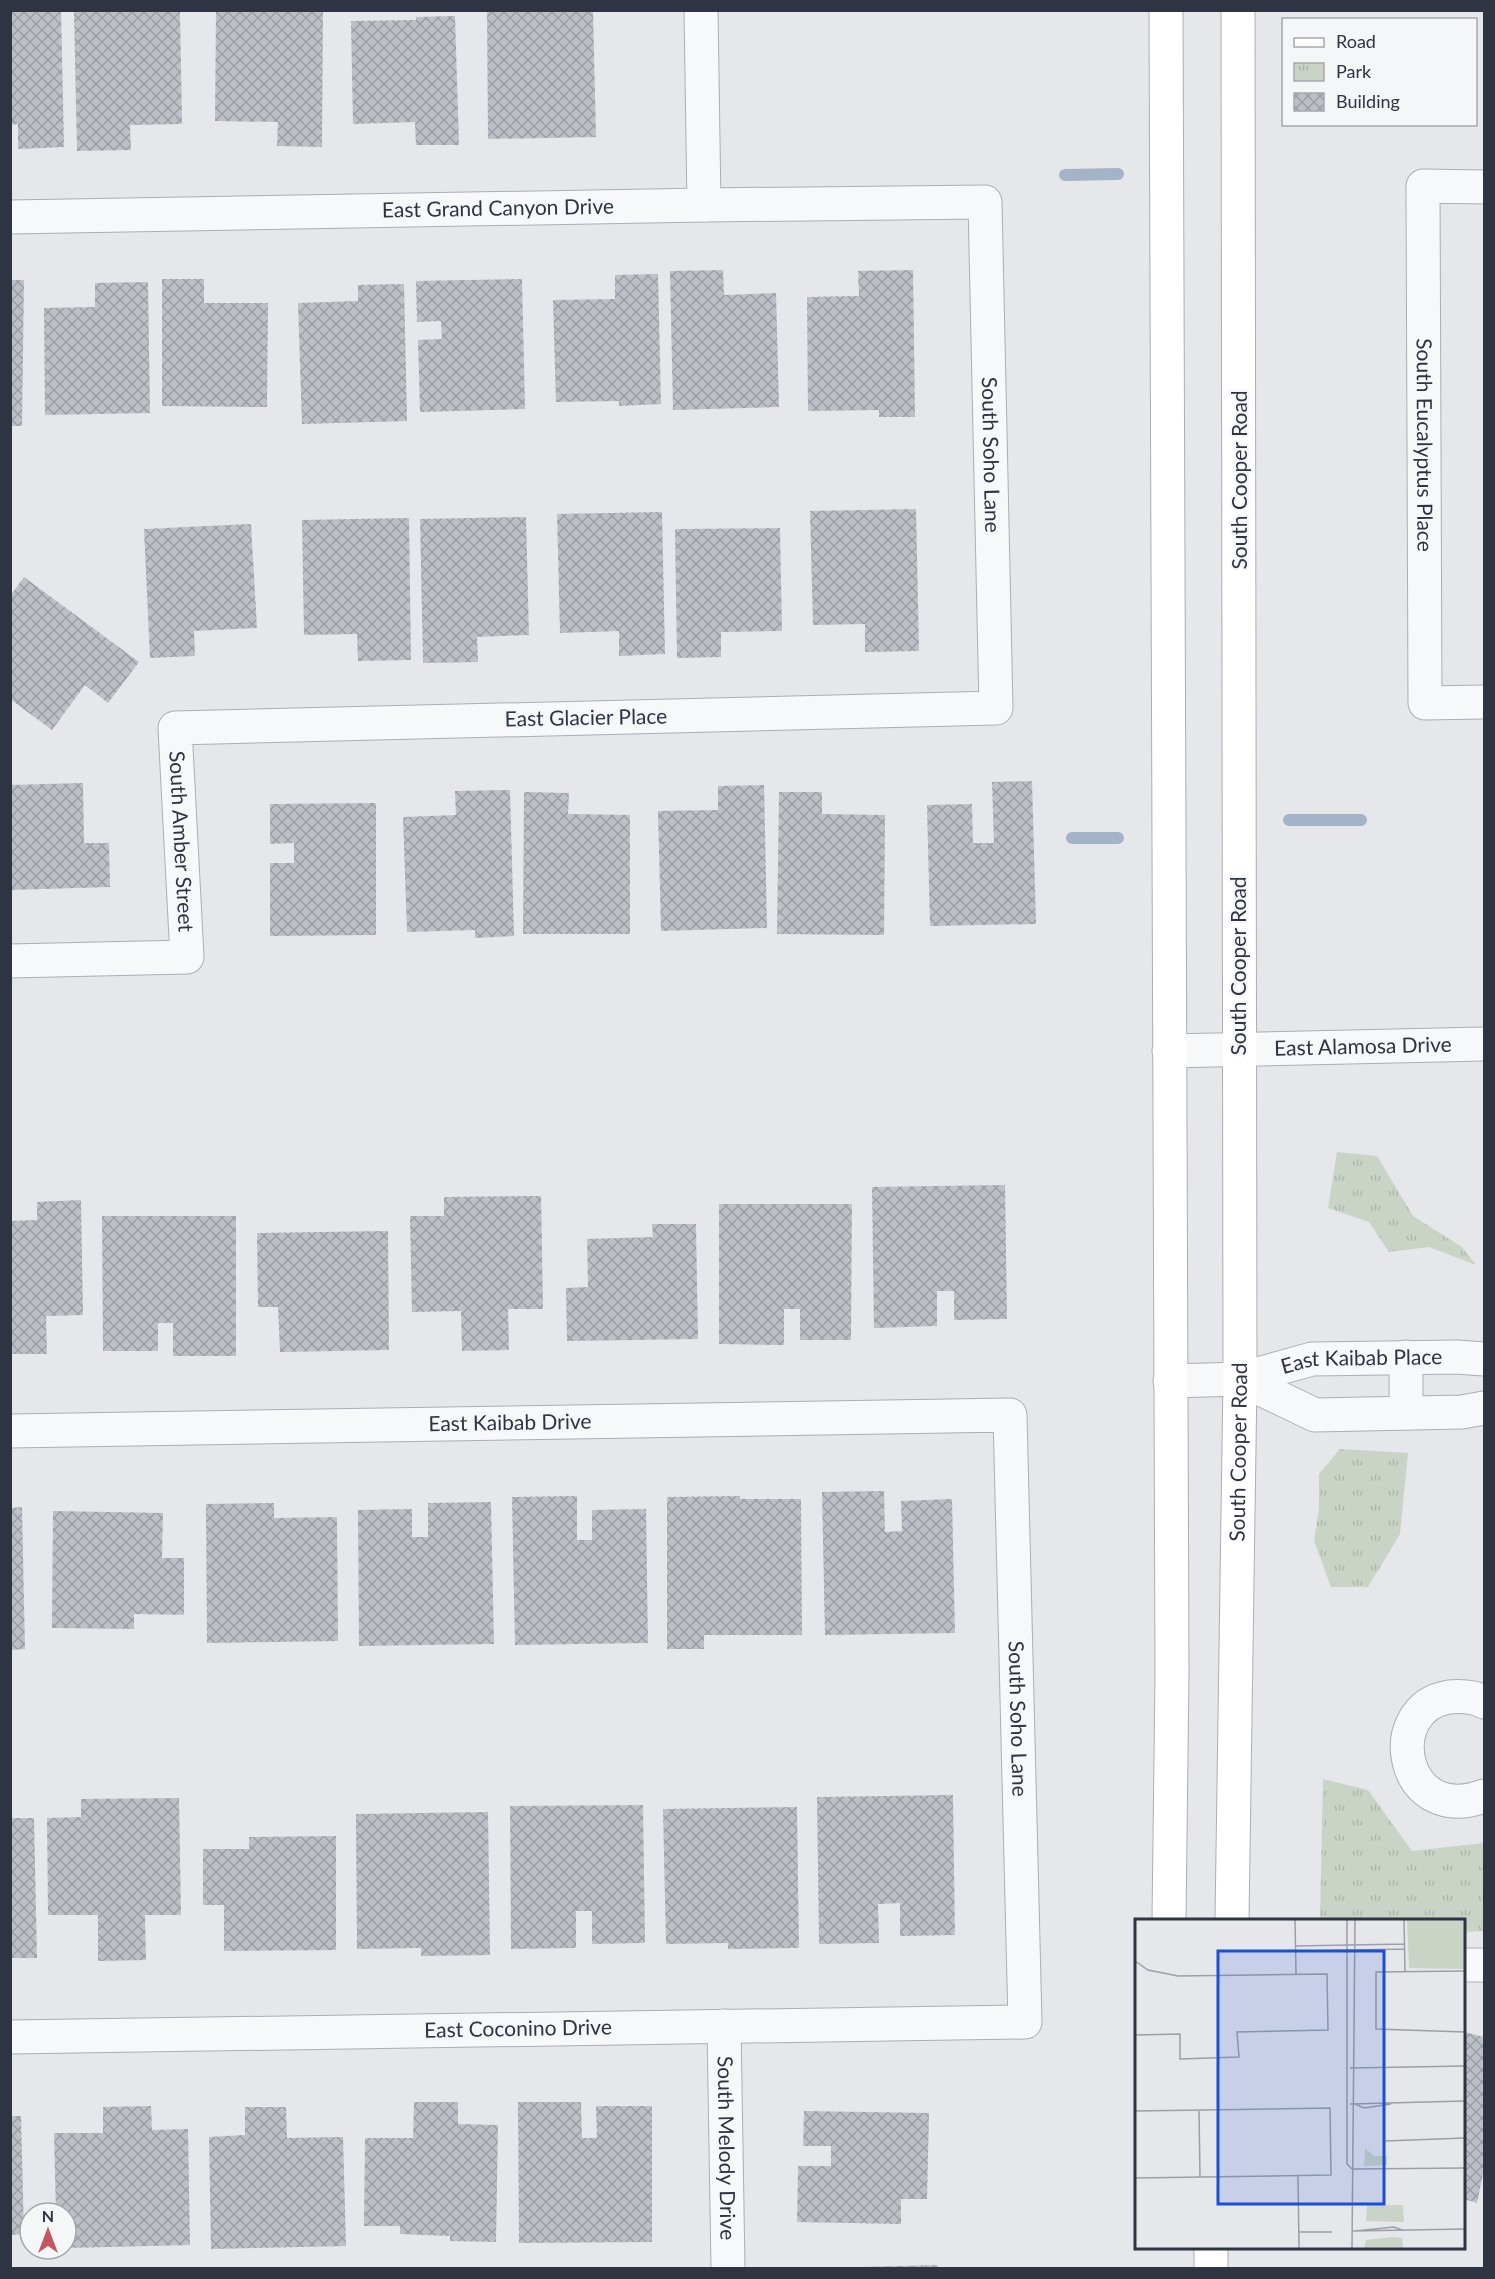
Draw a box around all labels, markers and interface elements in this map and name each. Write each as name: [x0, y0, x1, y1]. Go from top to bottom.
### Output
legend: [1282, 18, 1477, 126]
text: Road: [1336, 30, 1376, 52]
text: Park: [1336, 60, 1372, 82]
text: Building: [1336, 90, 1400, 112]
street label: East Grand Canyon Drive: [382, 193, 614, 222]
street label: South Eucalyptus Place: [1413, 338, 1438, 552]
street label: South Soho Lane: [978, 377, 1006, 533]
street label: South Cooper Road: [1226, 390, 1251, 570]
street label: East Glacier Place: [504, 703, 668, 730]
street label: South Amber Street: [165, 750, 200, 933]
street label: South Cooper Road: [1225, 876, 1250, 1056]
street label: East Alamosa Drive: [1274, 1031, 1452, 1060]
street label: East Kaibab Place: [1278, 1343, 1442, 1378]
street label: South Cooper Road: [1224, 1362, 1251, 1542]
street label: East Kaibab Drive: [428, 1408, 592, 1435]
street label: South Soho Lane: [1005, 1640, 1033, 1797]
inset map: [1135, 1919, 1465, 2249]
street label: East Coconino Drive: [424, 2013, 612, 2042]
street label: South Melody Drive: [713, 2056, 742, 2240]
north arrow: [18, 2201, 78, 2261]
text: N: [42, 2206, 54, 2225]

